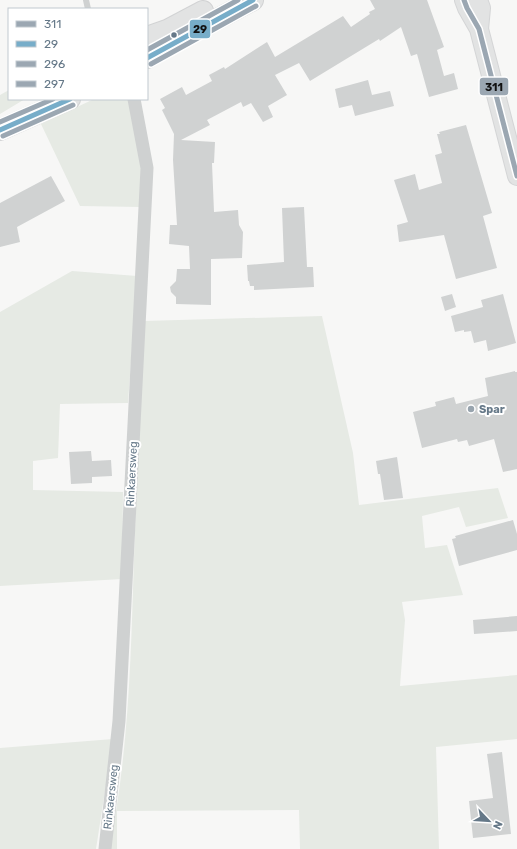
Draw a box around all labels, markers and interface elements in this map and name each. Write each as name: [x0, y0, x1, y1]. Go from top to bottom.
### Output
legend: [8, 8, 148, 100]
text: 311: [44, 17, 61, 31]
line badge: 29: [189, 19, 211, 39]
text: 29: [193, 23, 207, 36]
unlabelled marker: [169, 30, 179, 40]
text: 29: [44, 37, 58, 51]
text: 296: [44, 57, 65, 71]
text: 297: [44, 77, 64, 91]
line badge: 311: [479, 77, 509, 96]
text: 311: [485, 81, 503, 94]
place label: Spar: [479, 403, 505, 416]
marker: Spar: [466, 404, 476, 414]
street label: Rinkaersweg: [124, 441, 140, 507]
street label: Rinkaersweg: [101, 764, 121, 830]
north arrow: [469, 801, 509, 841]
text: N: [490, 819, 505, 831]

